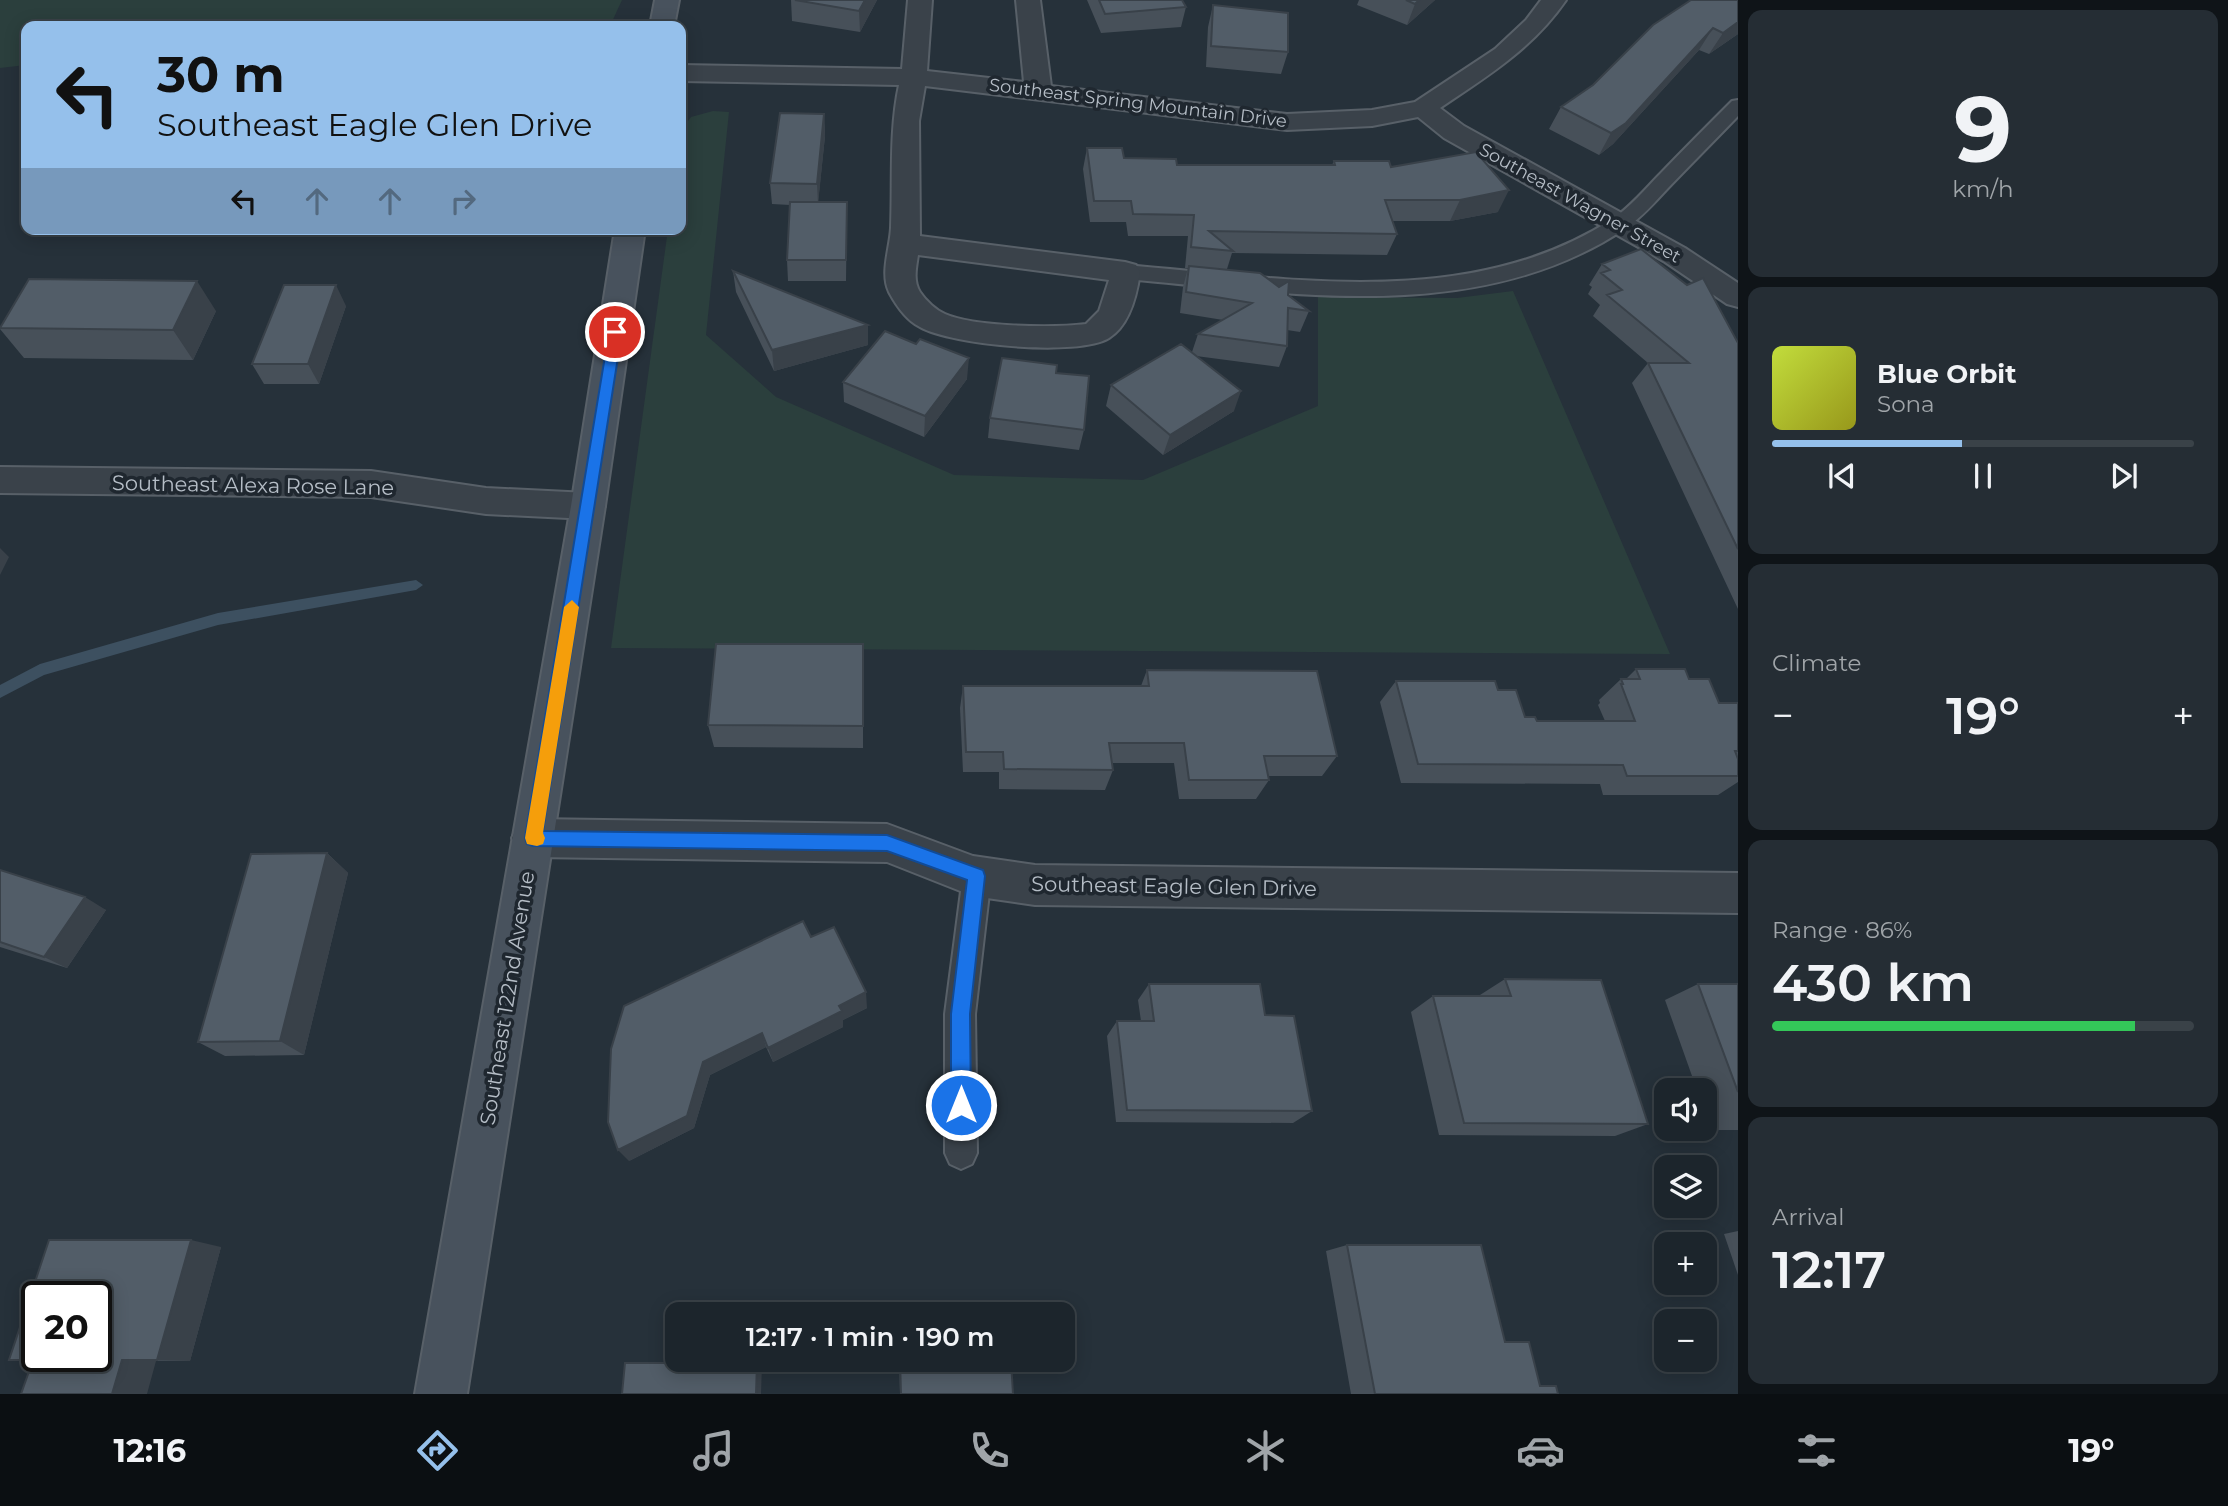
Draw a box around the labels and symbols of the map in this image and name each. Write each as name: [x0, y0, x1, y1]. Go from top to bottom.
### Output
street label: Southeast Spring Mountain Drive: [988, 74, 1288, 132]
street label: Southeast Wagner Street: [1475, 138, 1685, 268]
pin: [585, 302, 645, 362]
street label: Southeast Alexa Rose Lane: [112, 470, 394, 500]
street label: Southeast 122nd Avenue: [475, 869, 539, 1127]
street label: Southeast Eagle Glen Drive: [1031, 871, 1317, 901]
position arrow: [924, 1068, 998, 1142]
speed limit sign: 20: [21, 1281, 112, 1372]

